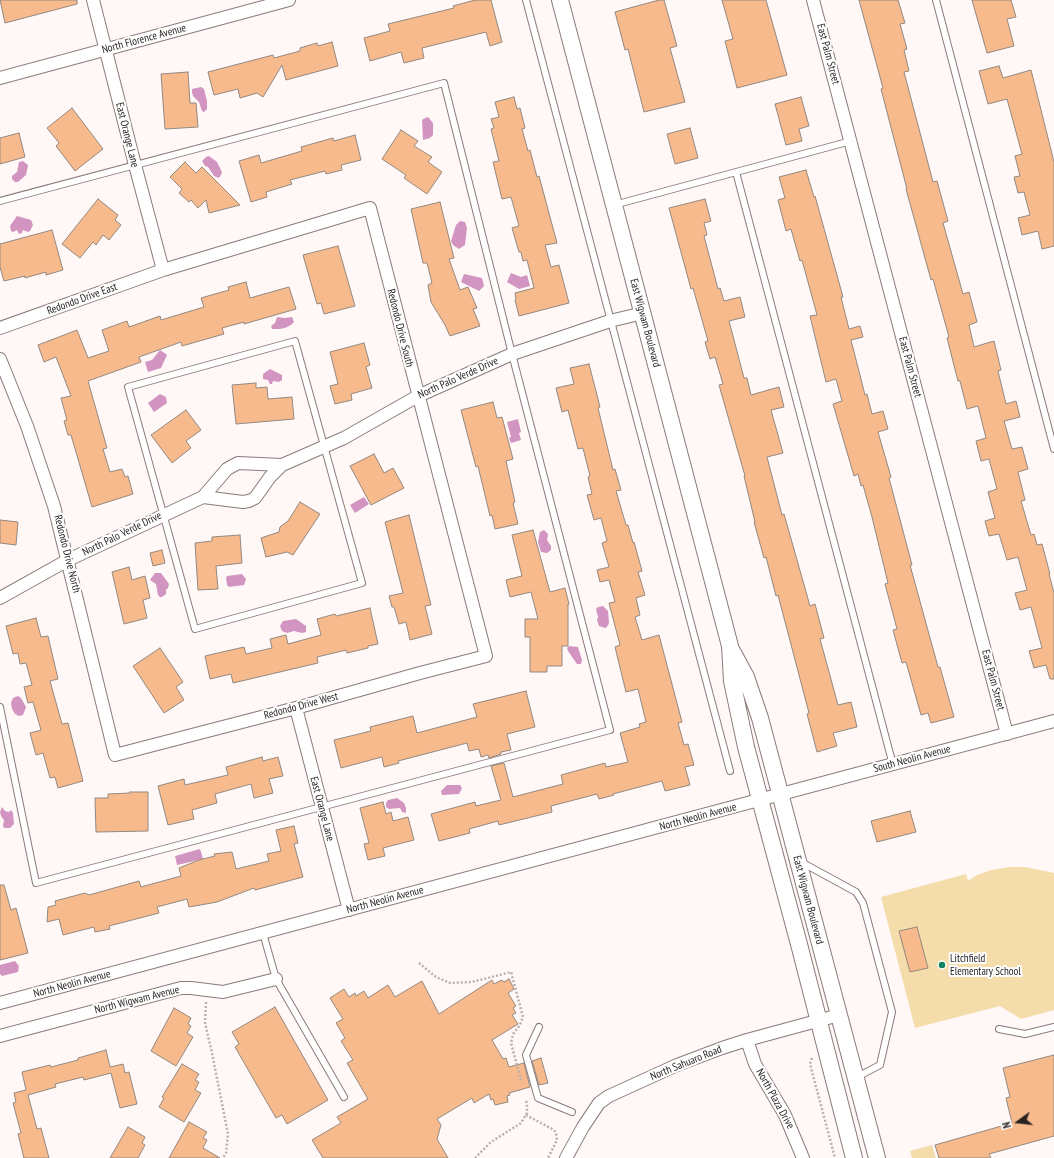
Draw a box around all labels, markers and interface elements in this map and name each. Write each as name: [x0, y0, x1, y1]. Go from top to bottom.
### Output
street label: North Florence Avenue: [100, 21, 188, 57]
street label: East Palm Street: [814, 22, 842, 86]
street label: East Orange Lane: [113, 101, 141, 169]
street label: East Wigwam Boulevard: [627, 277, 663, 369]
street label: Redondo Drive East: [45, 280, 119, 318]
street label: Redondo Drive South: [384, 288, 416, 368]
street label: East Palm Street: [896, 335, 924, 399]
street label: North Palo Verde Drive: [416, 354, 500, 402]
street label: North Palo Verde Drive: [80, 509, 164, 559]
street label: Redondo Drive North: [51, 514, 83, 594]
street label: East Palm Street: [979, 648, 1007, 712]
street label: Redondo Drive West: [262, 690, 340, 722]
street label: South Neolin Avenue: [872, 742, 952, 776]
street label: East Orange Lane: [307, 775, 337, 843]
street label: North Neolin Avenue: [658, 800, 738, 834]
street label: East Wigwam Boulevard: [790, 854, 826, 946]
street label: North Neolin Avenue: [345, 883, 425, 917]
place label: Litchfield Elementary School: [950, 952, 1021, 978]
marker: Litchfield Elementary School: [937, 960, 947, 970]
street label: North Neolin Avenue: [32, 967, 112, 1001]
street label: North Wigwam Avenue: [93, 983, 181, 1017]
street label: North Sahuaro Road: [648, 1043, 724, 1083]
street label: North Plaza Drive: [753, 1067, 797, 1131]
north arrow: [998, 1102, 1038, 1142]
text: N: [999, 1120, 1014, 1130]

